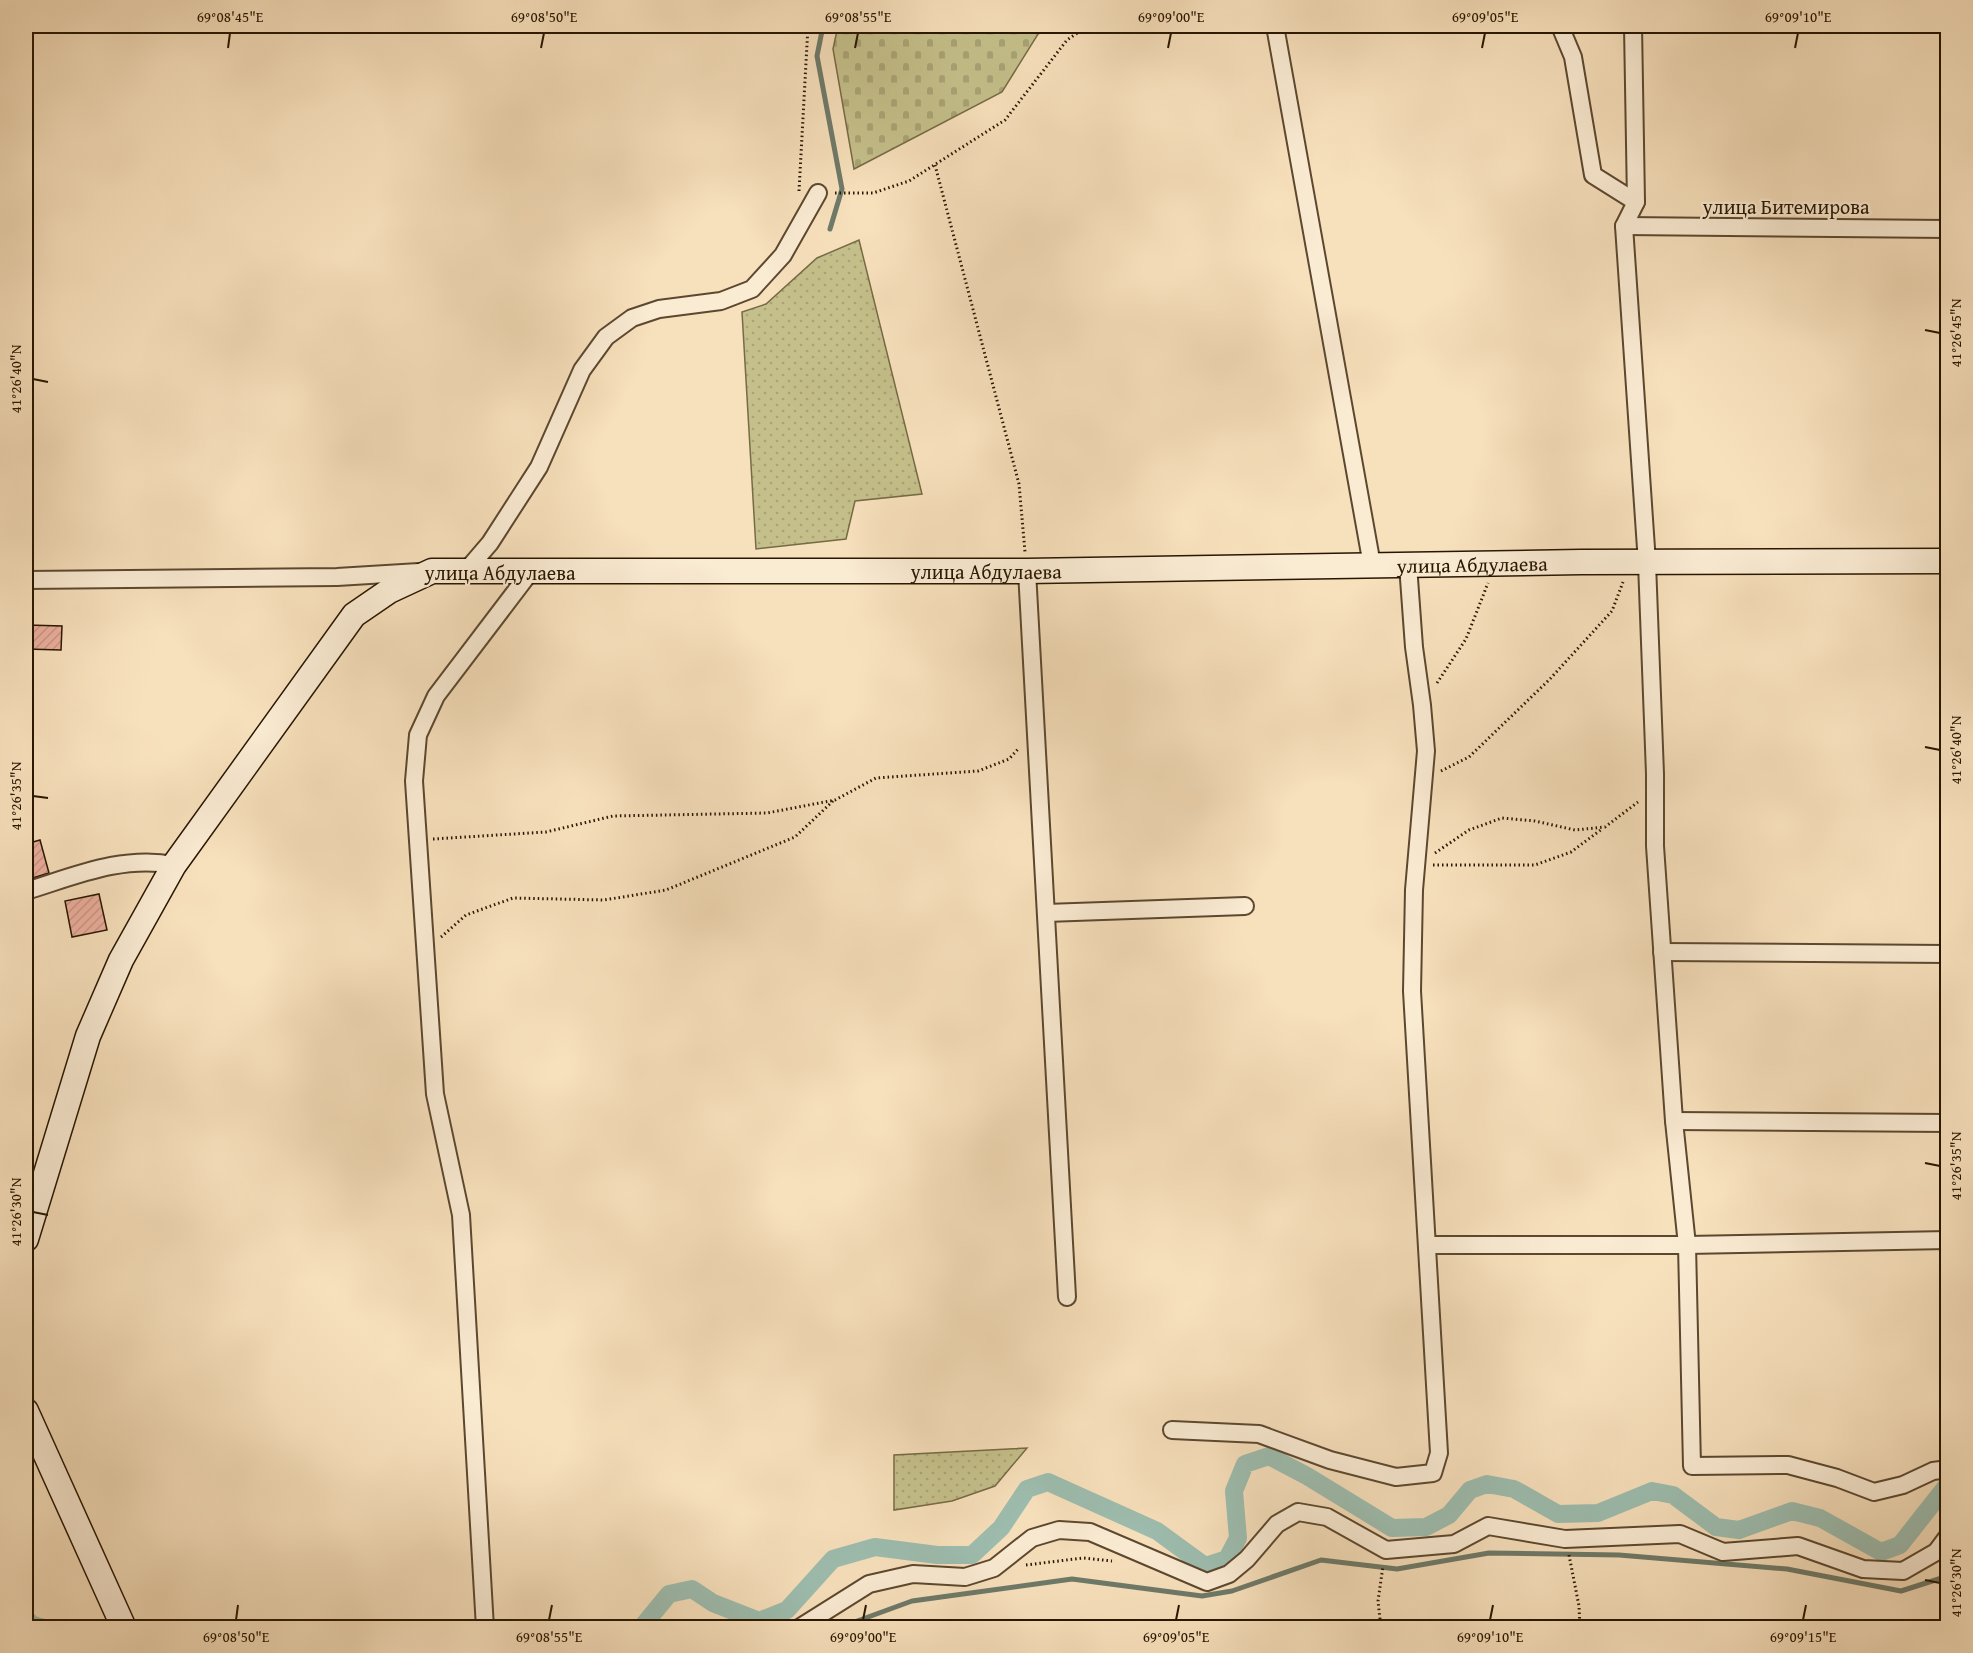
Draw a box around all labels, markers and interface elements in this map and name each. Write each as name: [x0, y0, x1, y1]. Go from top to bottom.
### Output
text: 69°08'45"E: [197, 6, 264, 27]
text: 69°08'50"E: [511, 6, 578, 27]
text: 69°08'55"E: [825, 6, 892, 27]
text: 69°09'00"E: [1138, 6, 1205, 27]
text: 69°09'05"E: [1452, 6, 1519, 27]
text: 69°09'10"E: [1765, 6, 1832, 27]
street label: улица Битемирова: [1701, 192, 1870, 221]
text: 41°26'45"N: [1945, 298, 1966, 367]
text: 41°26'40"N: [5, 344, 26, 413]
street label: улица Абдулаева: [1395, 548, 1548, 580]
street label: улица Абдулаева: [910, 556, 1062, 586]
street label: улица Абдулаева: [423, 558, 576, 587]
text: 41°26'40"N: [1945, 715, 1966, 784]
text: 41°26'35"N: [5, 761, 26, 830]
text: 41°26'35"N: [1945, 1131, 1966, 1200]
text: 41°26'30"N: [5, 1177, 26, 1246]
text: 41°26'30"N: [1945, 1548, 1966, 1617]
text: 69°08'50"E: [203, 1626, 270, 1647]
text: 69°08'55"E: [516, 1626, 583, 1647]
text: 69°09'00"E: [830, 1626, 897, 1647]
text: 69°09'05"E: [1143, 1626, 1210, 1647]
text: 69°09'10"E: [1457, 1626, 1524, 1647]
text: 69°09'15"E: [1770, 1626, 1837, 1647]

